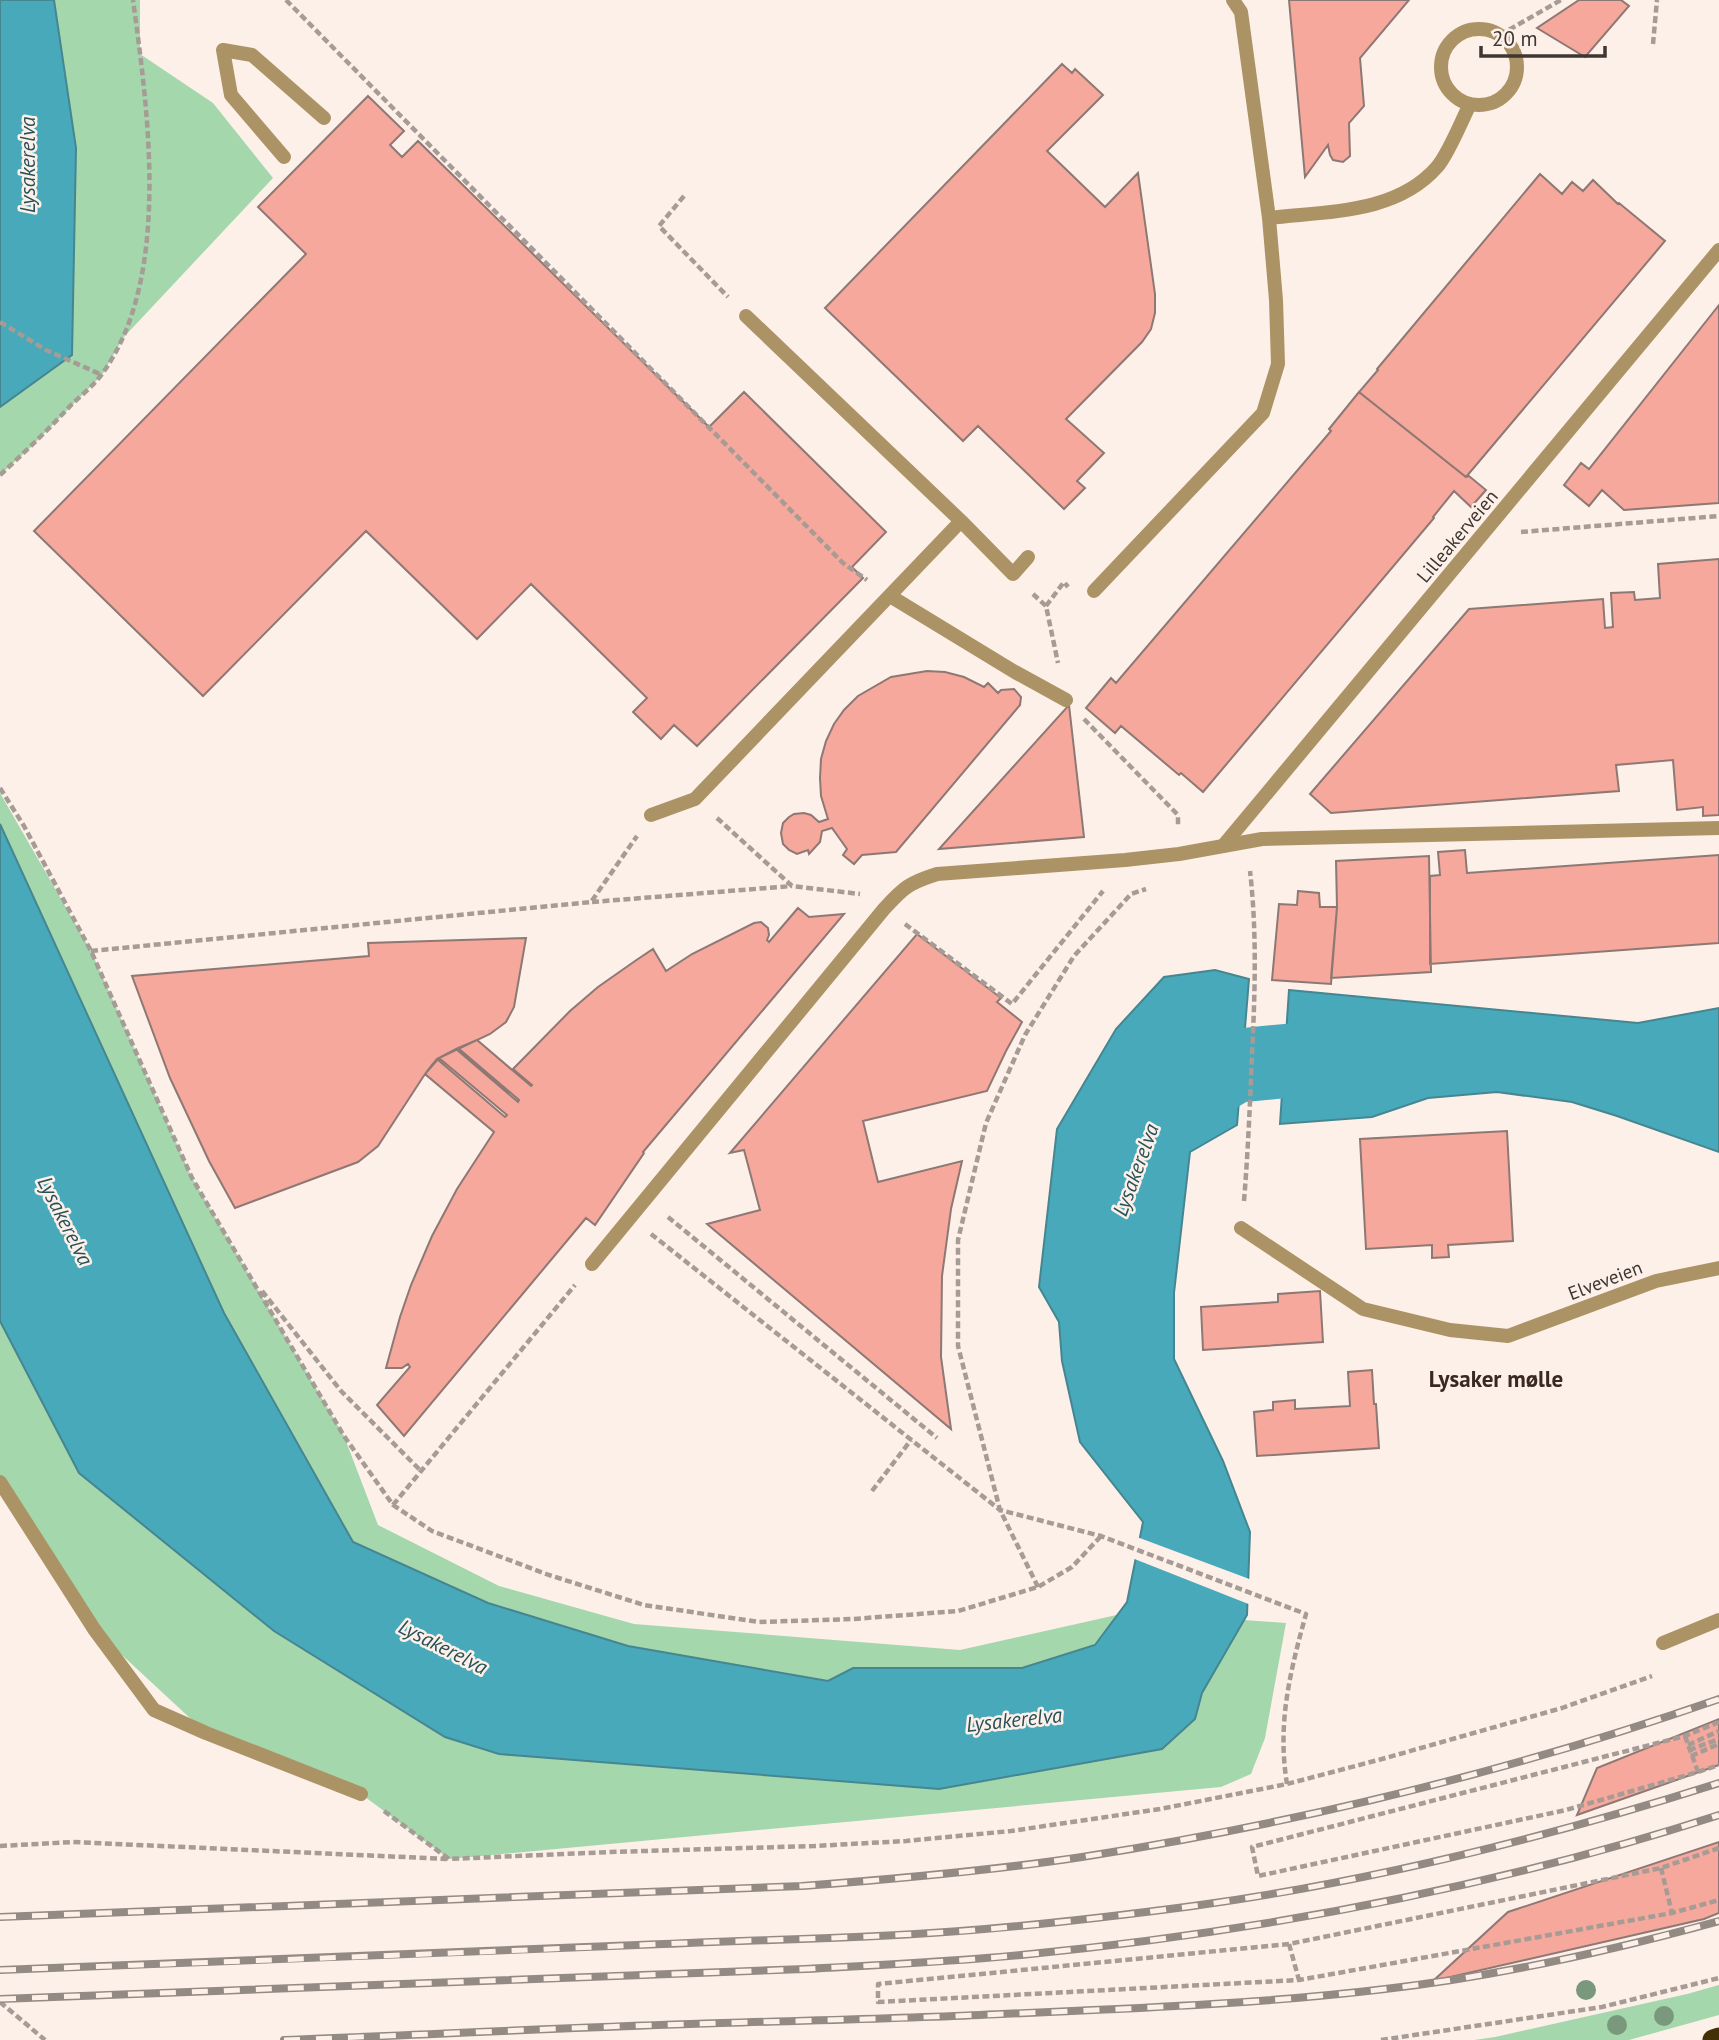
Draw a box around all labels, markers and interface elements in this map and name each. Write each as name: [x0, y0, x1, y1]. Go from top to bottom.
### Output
scale bar: [1481, 14, 1605, 58]
text: 20 m: [1492, 25, 1538, 52]
water label: Lysakerelva: [14, 116, 41, 213]
street label: Lilleakerveien: [1411, 485, 1503, 587]
water label: Lysakerelva: [1106, 1119, 1165, 1220]
water label: Lysakerelva: [32, 1172, 100, 1270]
street label: Elveveien: [1564, 1255, 1646, 1305]
district label: Lysaker mølle: [1429, 1364, 1563, 1393]
water label: Lysakerelva: [394, 1613, 493, 1681]
water label: Lysakerelva: [965, 1701, 1064, 1738]

